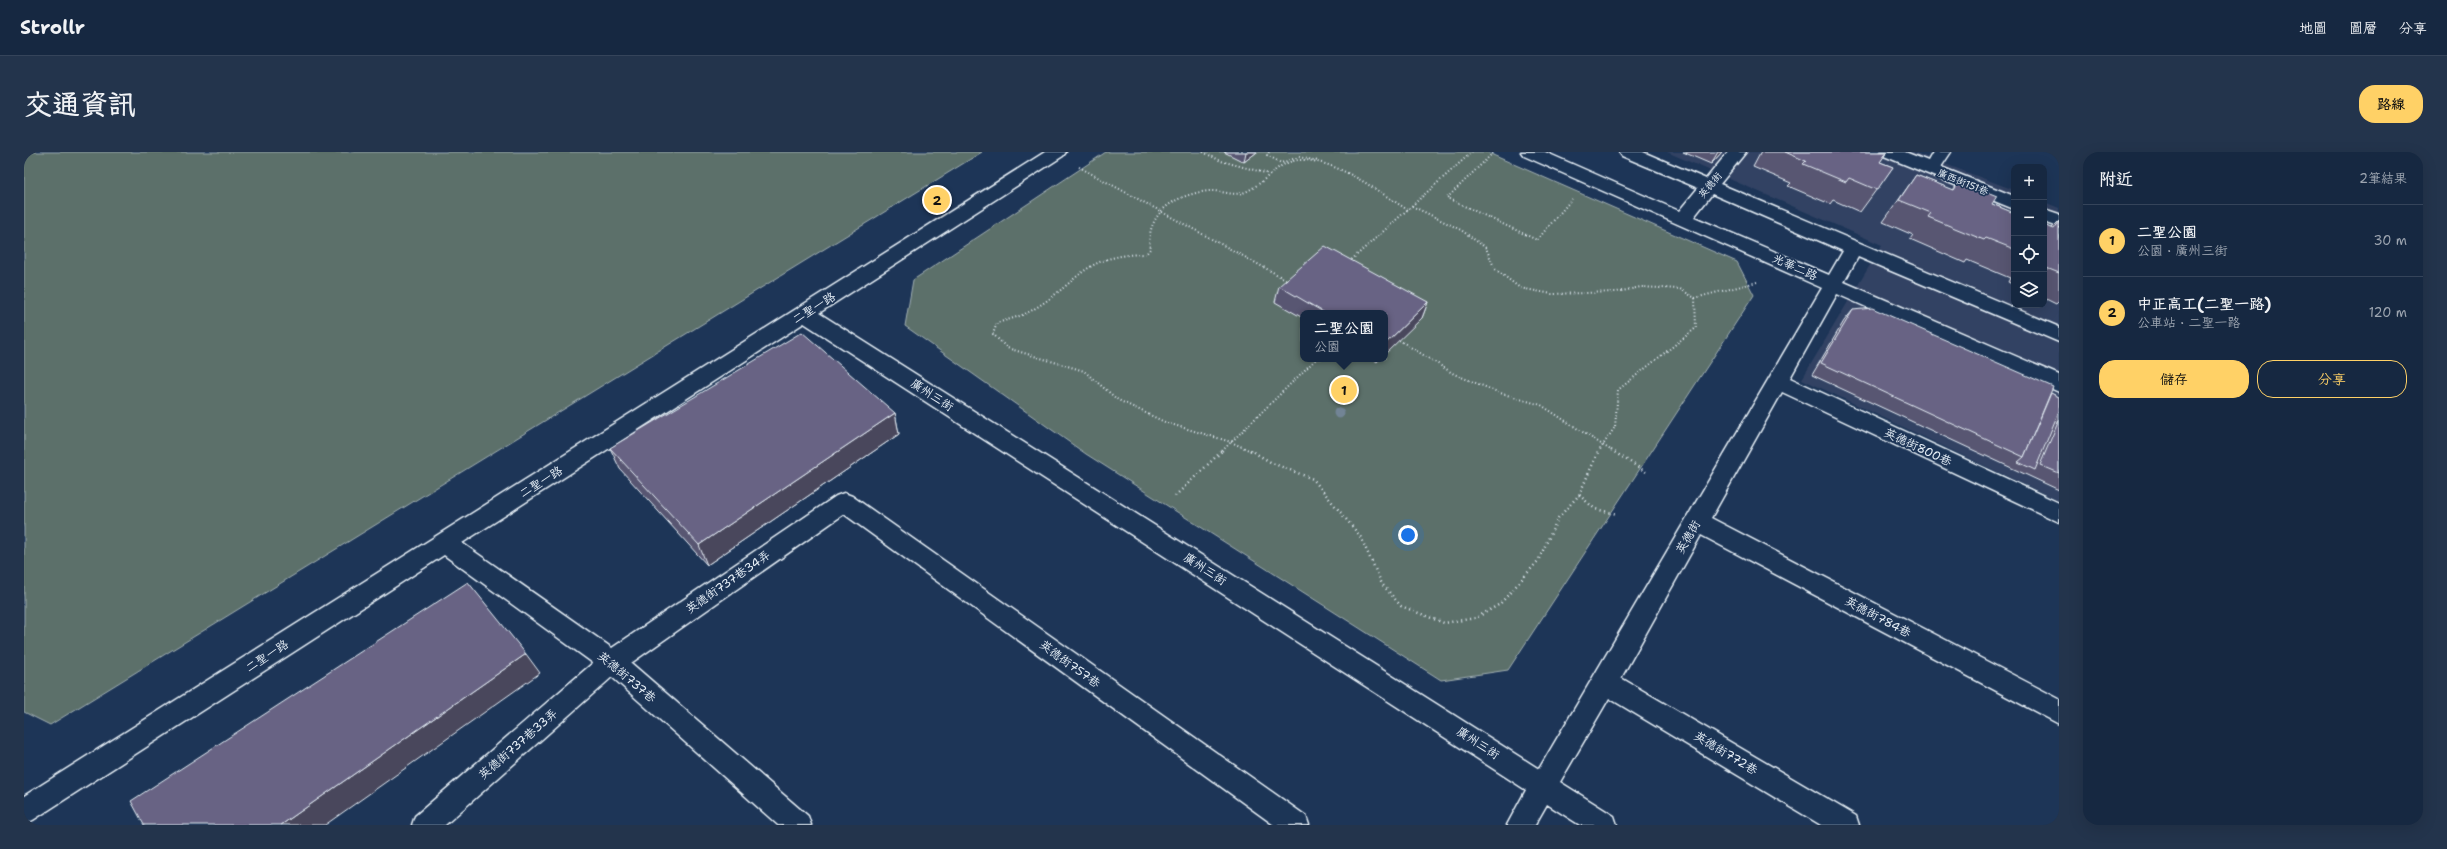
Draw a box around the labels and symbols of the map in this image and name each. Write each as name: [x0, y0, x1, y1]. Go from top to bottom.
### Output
street label: 廣西街151巷: [1936, 166, 1991, 198]
street label: 英德街: [1695, 169, 1725, 201]
pin: 2: [924, 185, 950, 215]
street label: 光華二路: [1770, 250, 1820, 284]
street label: 二聖一路: [789, 288, 839, 328]
street label: 廣州三街: [908, 375, 956, 415]
pin: 1: [1331, 375, 1357, 405]
street label: 英德街800巷: [1882, 424, 1954, 470]
street label: 二聖一路: [516, 462, 566, 502]
street label: 英德街: [1672, 517, 1704, 557]
your location: [1398, 525, 1418, 545]
street label: 英德街737巷34弄: [683, 547, 773, 617]
street label: 廣州三街: [1181, 549, 1229, 589]
street label: 英德街784巷: [1842, 593, 1914, 641]
street label: 二聖一路: [243, 636, 291, 676]
street label: 英德街757巷: [1037, 637, 1103, 691]
street label: 英德街737巷: [595, 648, 659, 706]
street label: 英德街737巷33弄: [475, 705, 561, 783]
street label: 廣州三街: [1454, 723, 1502, 763]
street label: 英德街772巷: [1691, 728, 1761, 778]

